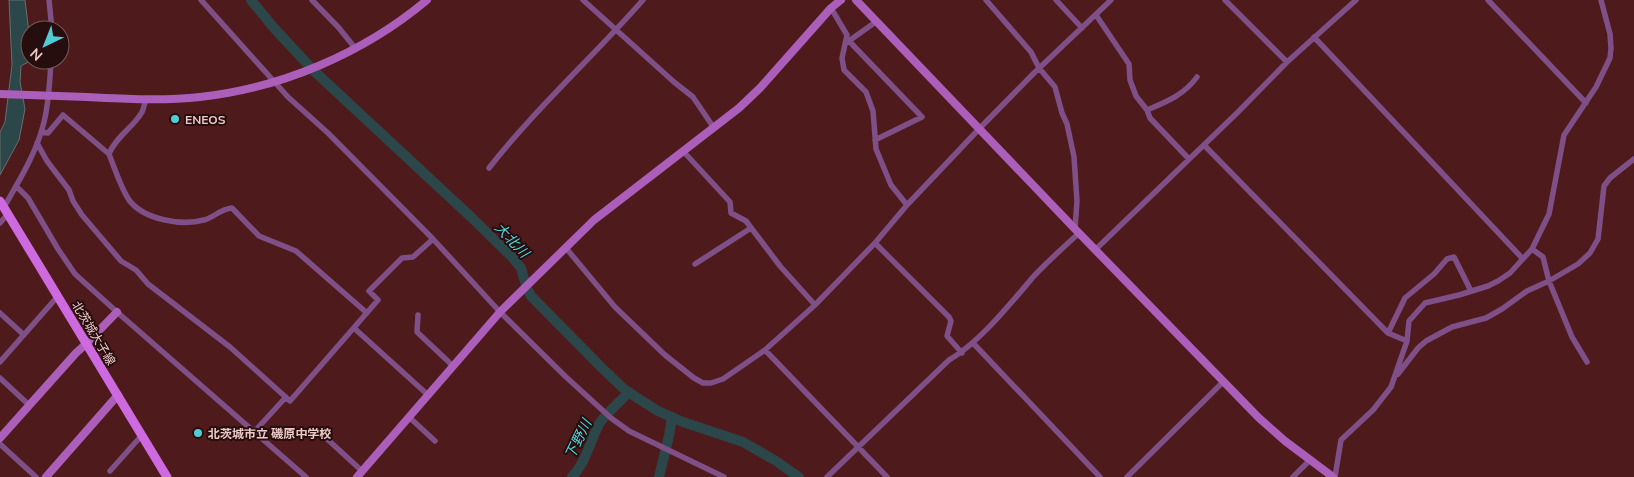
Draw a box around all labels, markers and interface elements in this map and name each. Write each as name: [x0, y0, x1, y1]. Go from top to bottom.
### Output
north arrow: [20, 20, 70, 70]
text: N: [26, 44, 46, 65]
place label: ENEOS: [185, 112, 226, 127]
marker: ENEOS: [169, 113, 181, 125]
water label: 大北川: [491, 219, 534, 263]
street label: 北茨城大子線: [69, 298, 119, 368]
water label: 下野川: [561, 414, 596, 462]
place label: 北茨城市立 磯原中学校: [208, 426, 331, 441]
marker: 北茨城市立 磯原中学校: [192, 427, 204, 439]

